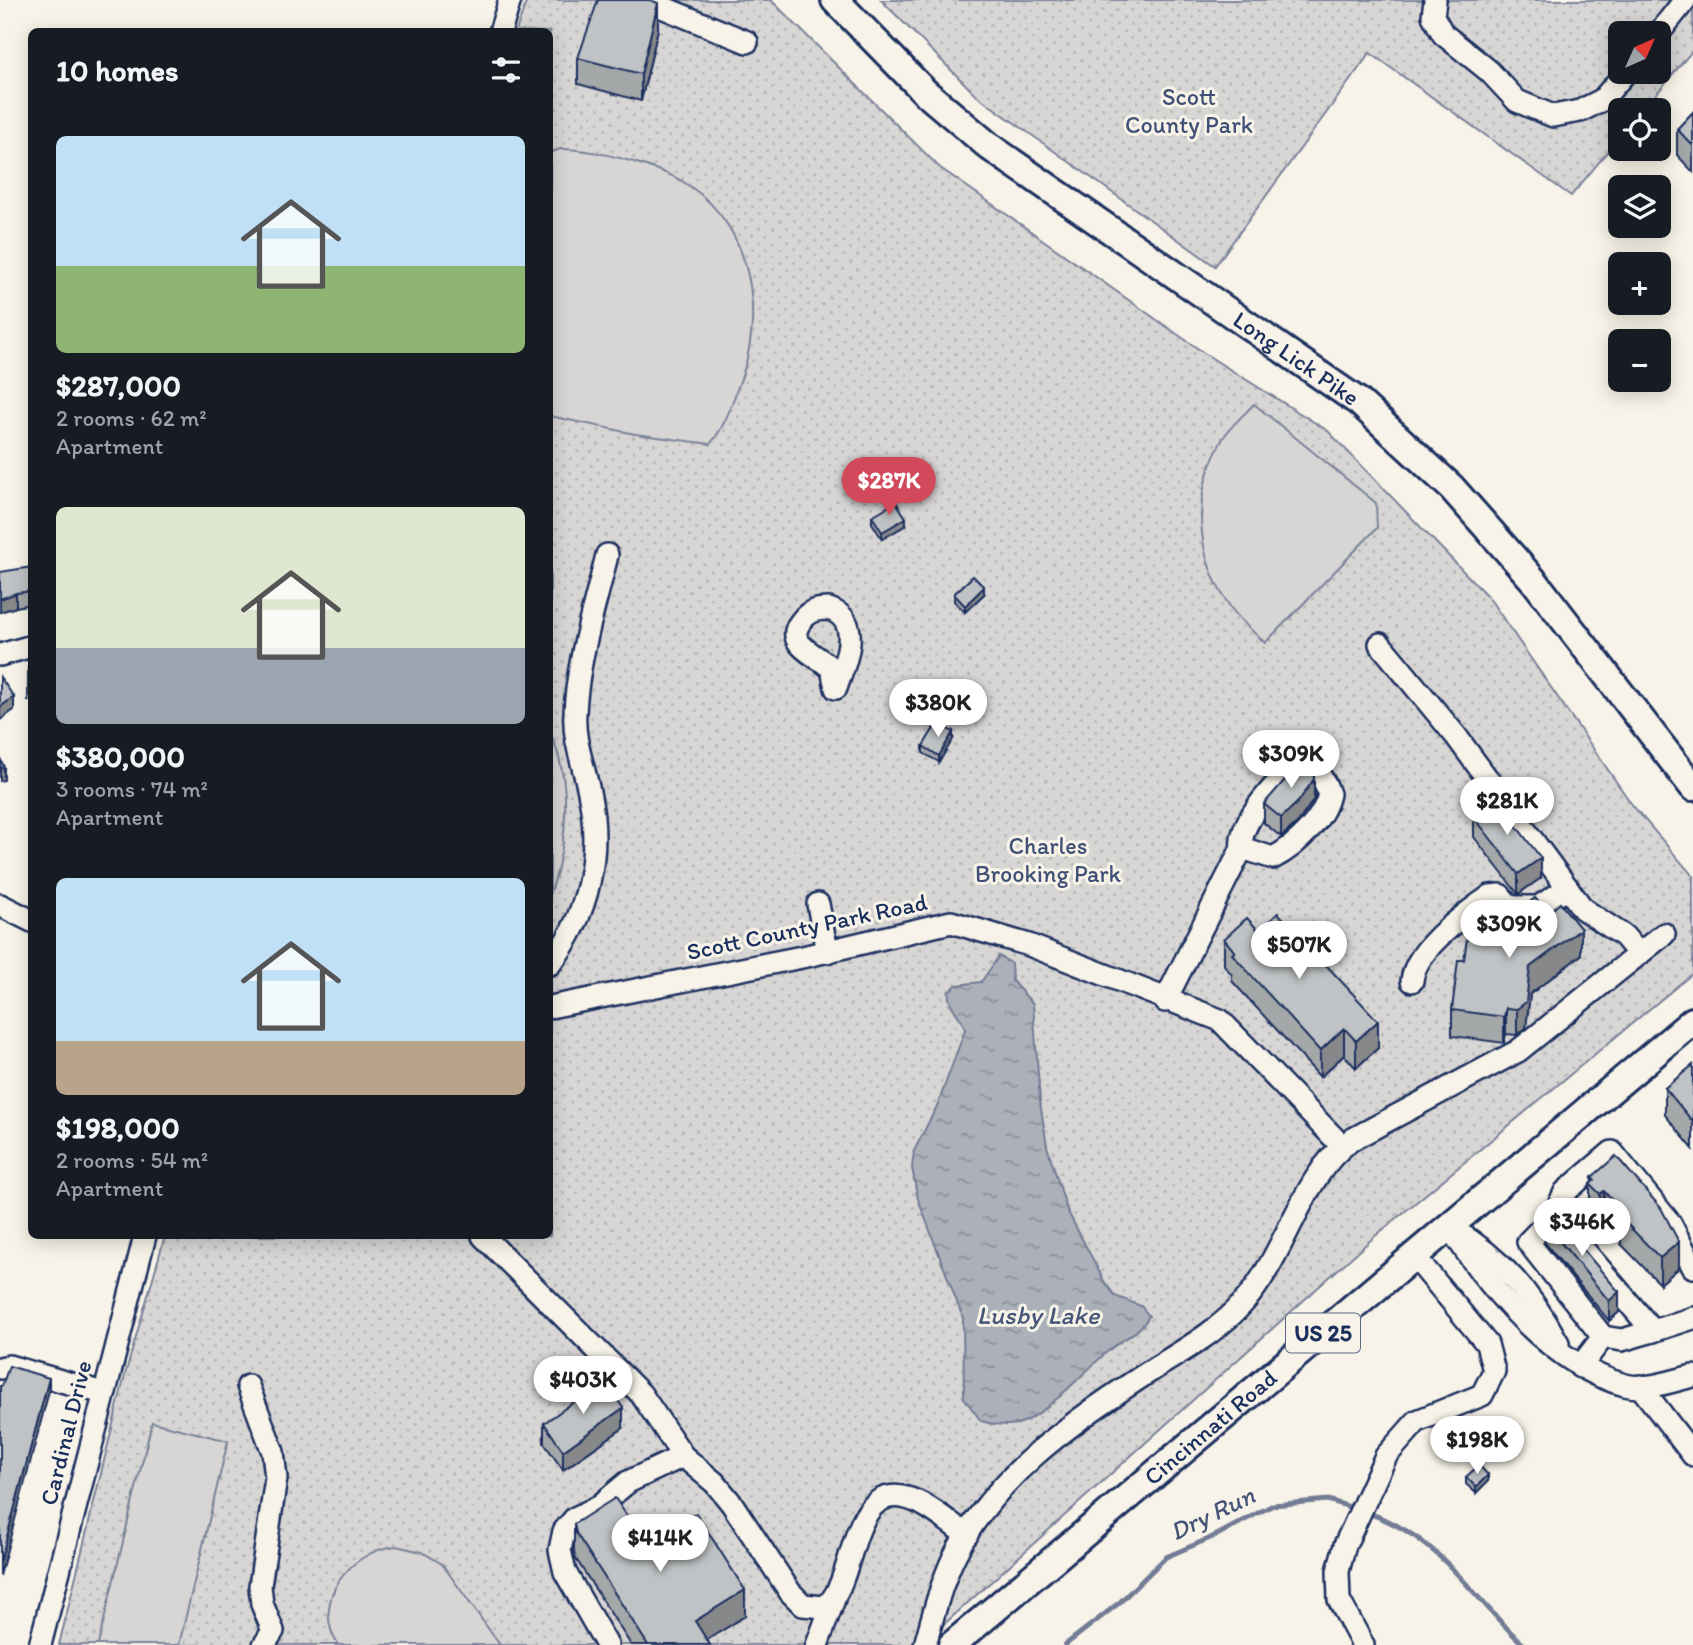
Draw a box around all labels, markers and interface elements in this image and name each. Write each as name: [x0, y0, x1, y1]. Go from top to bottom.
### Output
north arrow: [1608, 21, 1671, 84]
map controls: [1608, 21, 1671, 392]
icon: filters: [487, 51, 525, 89]
text: 10 homes: [56, 52, 179, 89]
park label: Scott County Park: [1125, 82, 1253, 139]
button: locate: [1608, 98, 1671, 161]
button: layers: [1608, 175, 1671, 238]
icon: home: [228, 181, 354, 307]
button: +: [1608, 252, 1671, 315]
street label: Long Lick Pike: [1228, 304, 1365, 412]
button: −: [1608, 329, 1671, 392]
text: $287,000: [56, 367, 181, 404]
text: 2 rooms · 62 m²: [56, 404, 207, 432]
text: Apartment: [56, 432, 163, 460]
pin: $287K: [840, 458, 938, 517]
text: $287K: [858, 466, 920, 494]
icon: home: [228, 552, 354, 678]
pin: $380K: [889, 680, 987, 739]
text: $380K: [905, 688, 971, 716]
pin: $309K: [1242, 730, 1340, 790]
text: $380,000: [56, 738, 185, 775]
text: $309K: [1258, 739, 1324, 767]
text: 3 rooms · 74 m²: [56, 775, 208, 803]
pin: $281K: [1458, 778, 1556, 837]
text: $281K: [1476, 786, 1538, 814]
text: Apartment: [56, 803, 163, 831]
park label: Charles Brooking Park: [975, 831, 1122, 888]
street label: Scott County Park Road: [684, 887, 930, 966]
pin: $309K: [1460, 900, 1558, 960]
text: $309K: [1476, 909, 1542, 937]
pin: $507K: [1250, 922, 1348, 981]
icon: home: [228, 923, 354, 1049]
text: $507K: [1267, 930, 1331, 958]
text: $198,000: [56, 1109, 180, 1146]
text: 2 rooms · 54 m²: [56, 1146, 208, 1174]
text: Apartment: [56, 1174, 163, 1202]
pin: $346K: [1533, 1198, 1631, 1258]
text: $346K: [1550, 1207, 1614, 1235]
water label: Lusby Lake: [977, 1299, 1101, 1331]
road number: US 25: [1286, 1314, 1360, 1352]
pin: $403K: [534, 1356, 632, 1416]
street label: Cardinal Drive: [34, 1357, 98, 1508]
street label: Cincinnati Road: [1138, 1363, 1283, 1491]
text: $403K: [550, 1365, 616, 1393]
pin: $198K: [1428, 1416, 1526, 1476]
text: $198K: [1446, 1425, 1508, 1453]
water label: Dry Run: [1164, 1479, 1260, 1547]
pin: $414K: [611, 1514, 709, 1574]
text: $414K: [628, 1523, 692, 1551]

